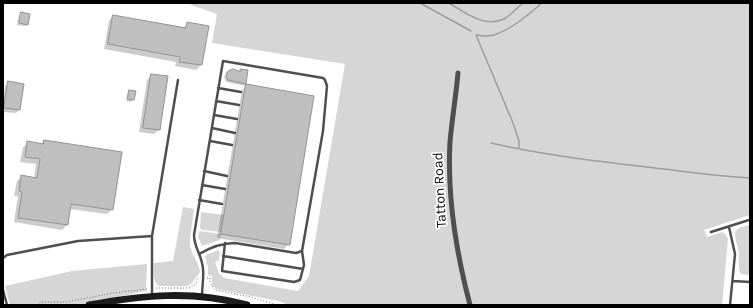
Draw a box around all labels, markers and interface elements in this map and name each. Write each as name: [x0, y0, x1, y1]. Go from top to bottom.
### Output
street label: Tatton Road: [430, 152, 450, 228]

